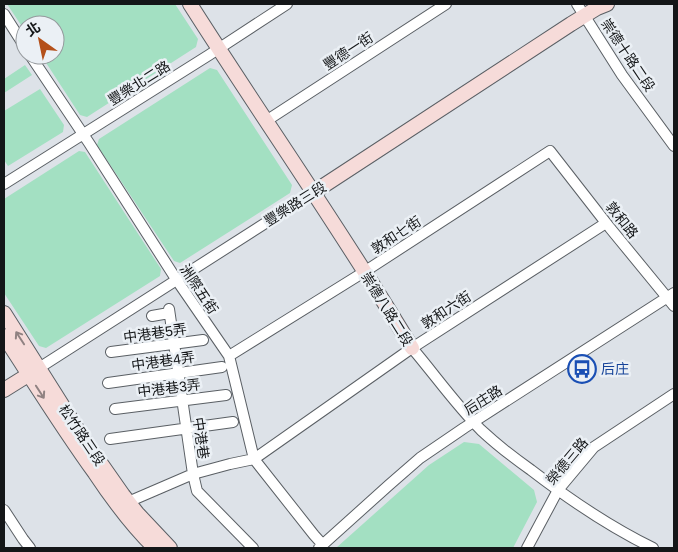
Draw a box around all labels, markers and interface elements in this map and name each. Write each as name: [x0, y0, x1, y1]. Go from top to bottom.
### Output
north arrow: [15, 15, 65, 65]
street label: 崇德十路二段: [598, 16, 658, 94]
text: 北: [23, 19, 43, 40]
street label: 豐德一街: [320, 29, 376, 73]
street label: 豐樂北二路: [105, 58, 173, 108]
street label: 豐樂路三段: [261, 179, 329, 229]
street label: 敦和路: [603, 199, 641, 241]
street label: 敦和七街: [368, 213, 424, 257]
street label: 洲際五街: [177, 261, 221, 317]
street label: 崇德八路二段: [358, 269, 416, 349]
street label: 敦和六街: [418, 288, 474, 332]
street label: 中港巷5弄: [122, 321, 188, 345]
one-way arrow: [14, 332, 24, 346]
street label: 中港巷4弄: [130, 349, 196, 373]
bus stop icon: 后庄: [567, 354, 597, 384]
place label: 后庄: [601, 361, 629, 377]
street label: 中港巷3弄: [136, 376, 202, 400]
street label: 后庄路: [461, 382, 505, 418]
one-way arrow: [35, 384, 45, 398]
street label: 松竹路三段: [56, 402, 108, 468]
street label: 中港巷: [190, 416, 212, 460]
street label: 榮德三路: [543, 434, 591, 488]

